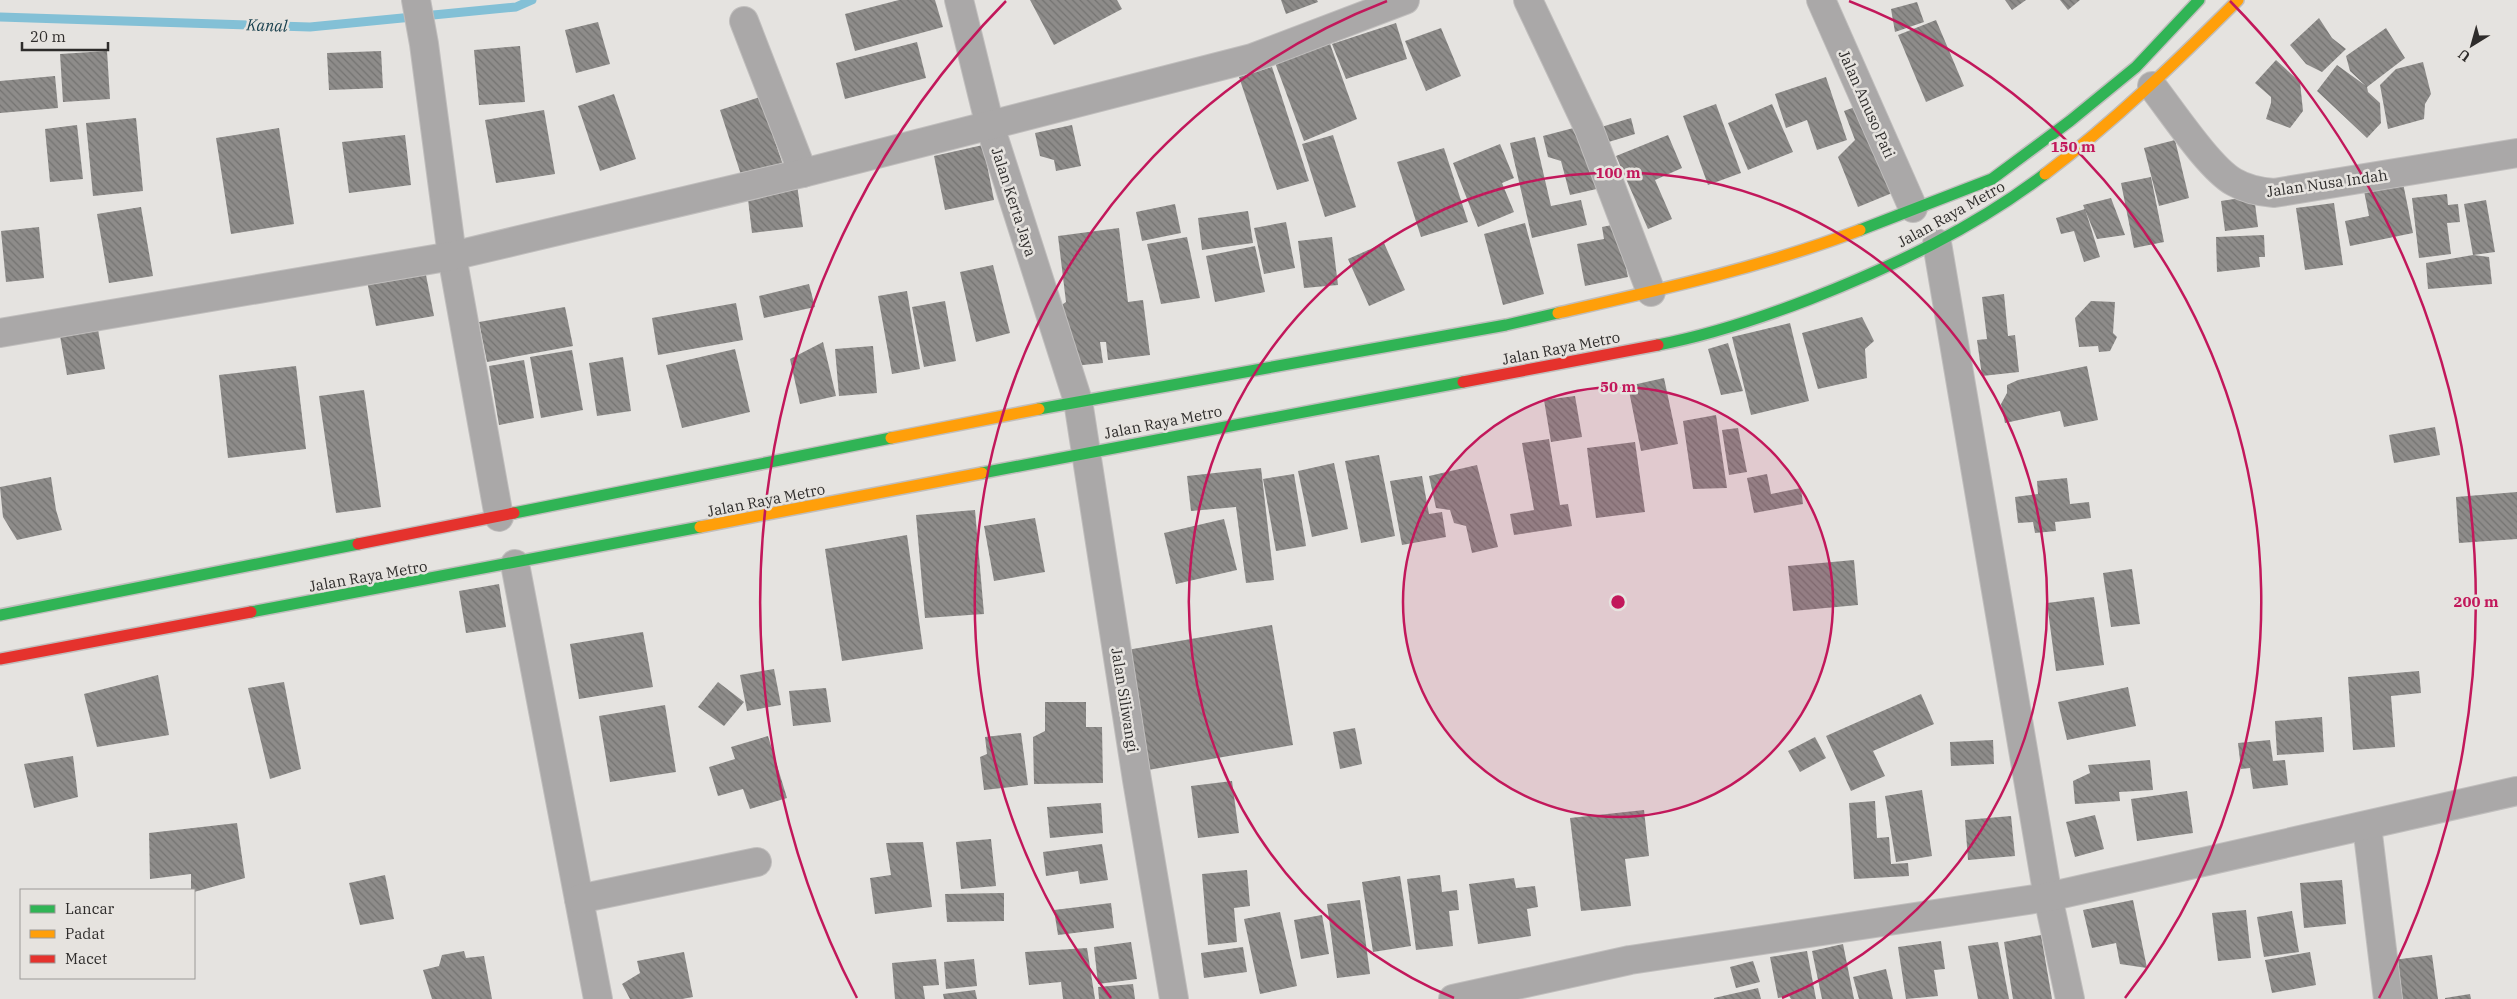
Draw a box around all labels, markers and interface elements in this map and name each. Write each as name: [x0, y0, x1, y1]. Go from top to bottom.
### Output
water label: Kanal: [245, 14, 288, 36]
scale bar: [22, 20, 109, 52]
north arrow: [2447, 20, 2497, 70]
text: 20 m: [30, 27, 66, 46]
text: U: [2454, 45, 2474, 66]
street label: Jalan Anuso Pati: [1835, 47, 1899, 161]
text: 150 m: [2050, 137, 2096, 156]
street label: Jalan Kerta Jaya: [987, 145, 1041, 259]
text: 100 m: [1595, 163, 1641, 182]
street label: Jalan Nusa Indah: [2265, 165, 2389, 201]
street label: Jalan Raya Metro: [1894, 177, 2008, 251]
street label: Jalan Raya Metro: [1500, 327, 1622, 369]
text: 50 m: [1600, 377, 1636, 396]
street label: Jalan Raya Metro: [1102, 401, 1224, 443]
street label: Jalan Raya Metro: [705, 479, 827, 521]
street label: Jalan Raya Metro: [307, 556, 429, 596]
text: 200 m: [2453, 592, 2499, 611]
centre of rings: [1609, 593, 1627, 611]
street label: Jalan Siliwangi: [1107, 646, 1143, 754]
legend: [20, 889, 195, 979]
text: Lancar: [65, 899, 115, 918]
text: Padat: [65, 924, 105, 943]
text: Macet: [65, 949, 107, 968]

